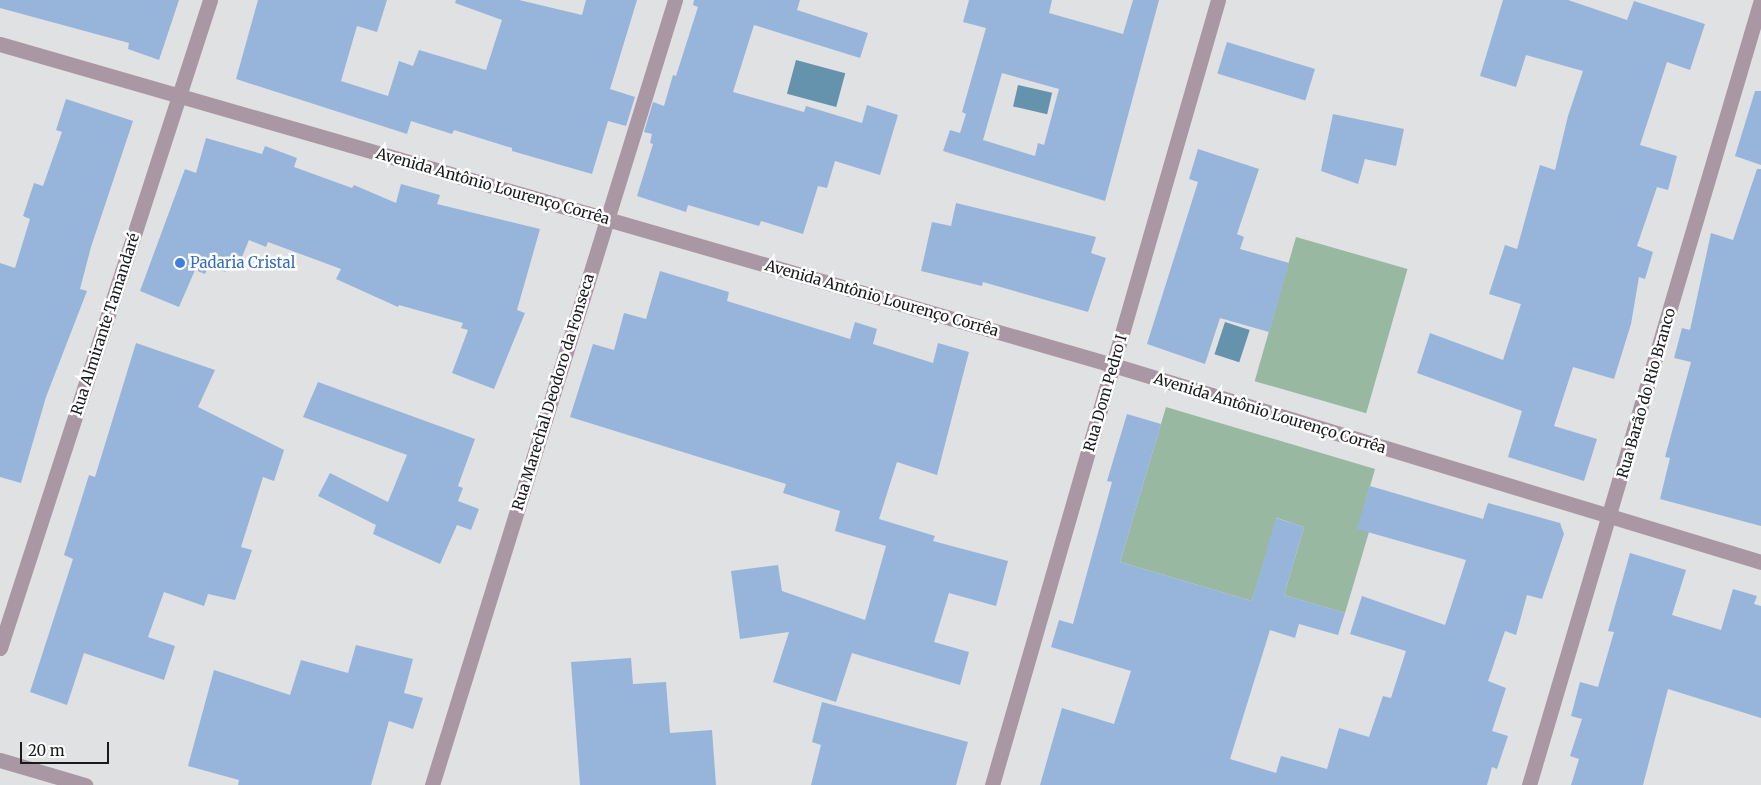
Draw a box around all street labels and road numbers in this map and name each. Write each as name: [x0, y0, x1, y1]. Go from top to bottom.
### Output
street label: Avenida Antônio Lourenço Corrêa: [374, 144, 612, 228]
street label: Rua Almirante Tamandaré: [67, 231, 143, 417]
street label: Avenida Antônio Lourenço Corrêa: [763, 256, 1001, 340]
street label: Rua Marechal Deodoro da Fonseca: [508, 271, 598, 513]
street label: Rua Barão do Rio Branco: [1613, 306, 1679, 480]
street label: Rua Dom Pedro I: [1080, 332, 1130, 454]
street label: Avenida Antônio Lourenço Corrêa: [1152, 369, 1388, 457]

